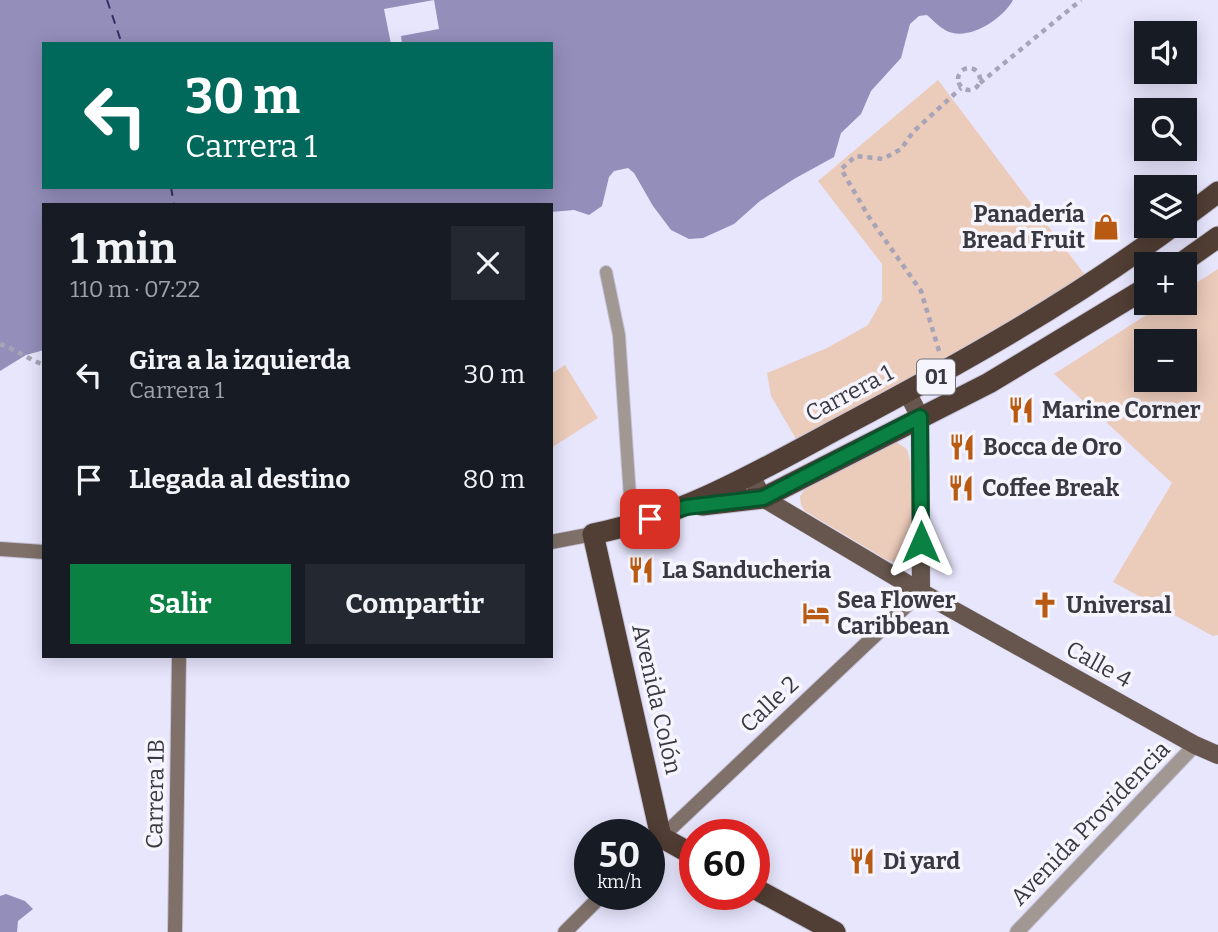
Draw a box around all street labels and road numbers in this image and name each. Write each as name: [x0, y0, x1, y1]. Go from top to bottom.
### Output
street label: Carrera 1: [801, 358, 898, 428]
road number: 01: [917, 360, 955, 394]
street label: Avenida Colón: [626, 621, 688, 777]
street label: Calle 4: [1061, 635, 1137, 694]
street label: Calle 2: [734, 670, 804, 738]
street label: Avenida Providencia: [1004, 735, 1176, 911]
street label: Carrera 1B: [140, 739, 170, 849]

